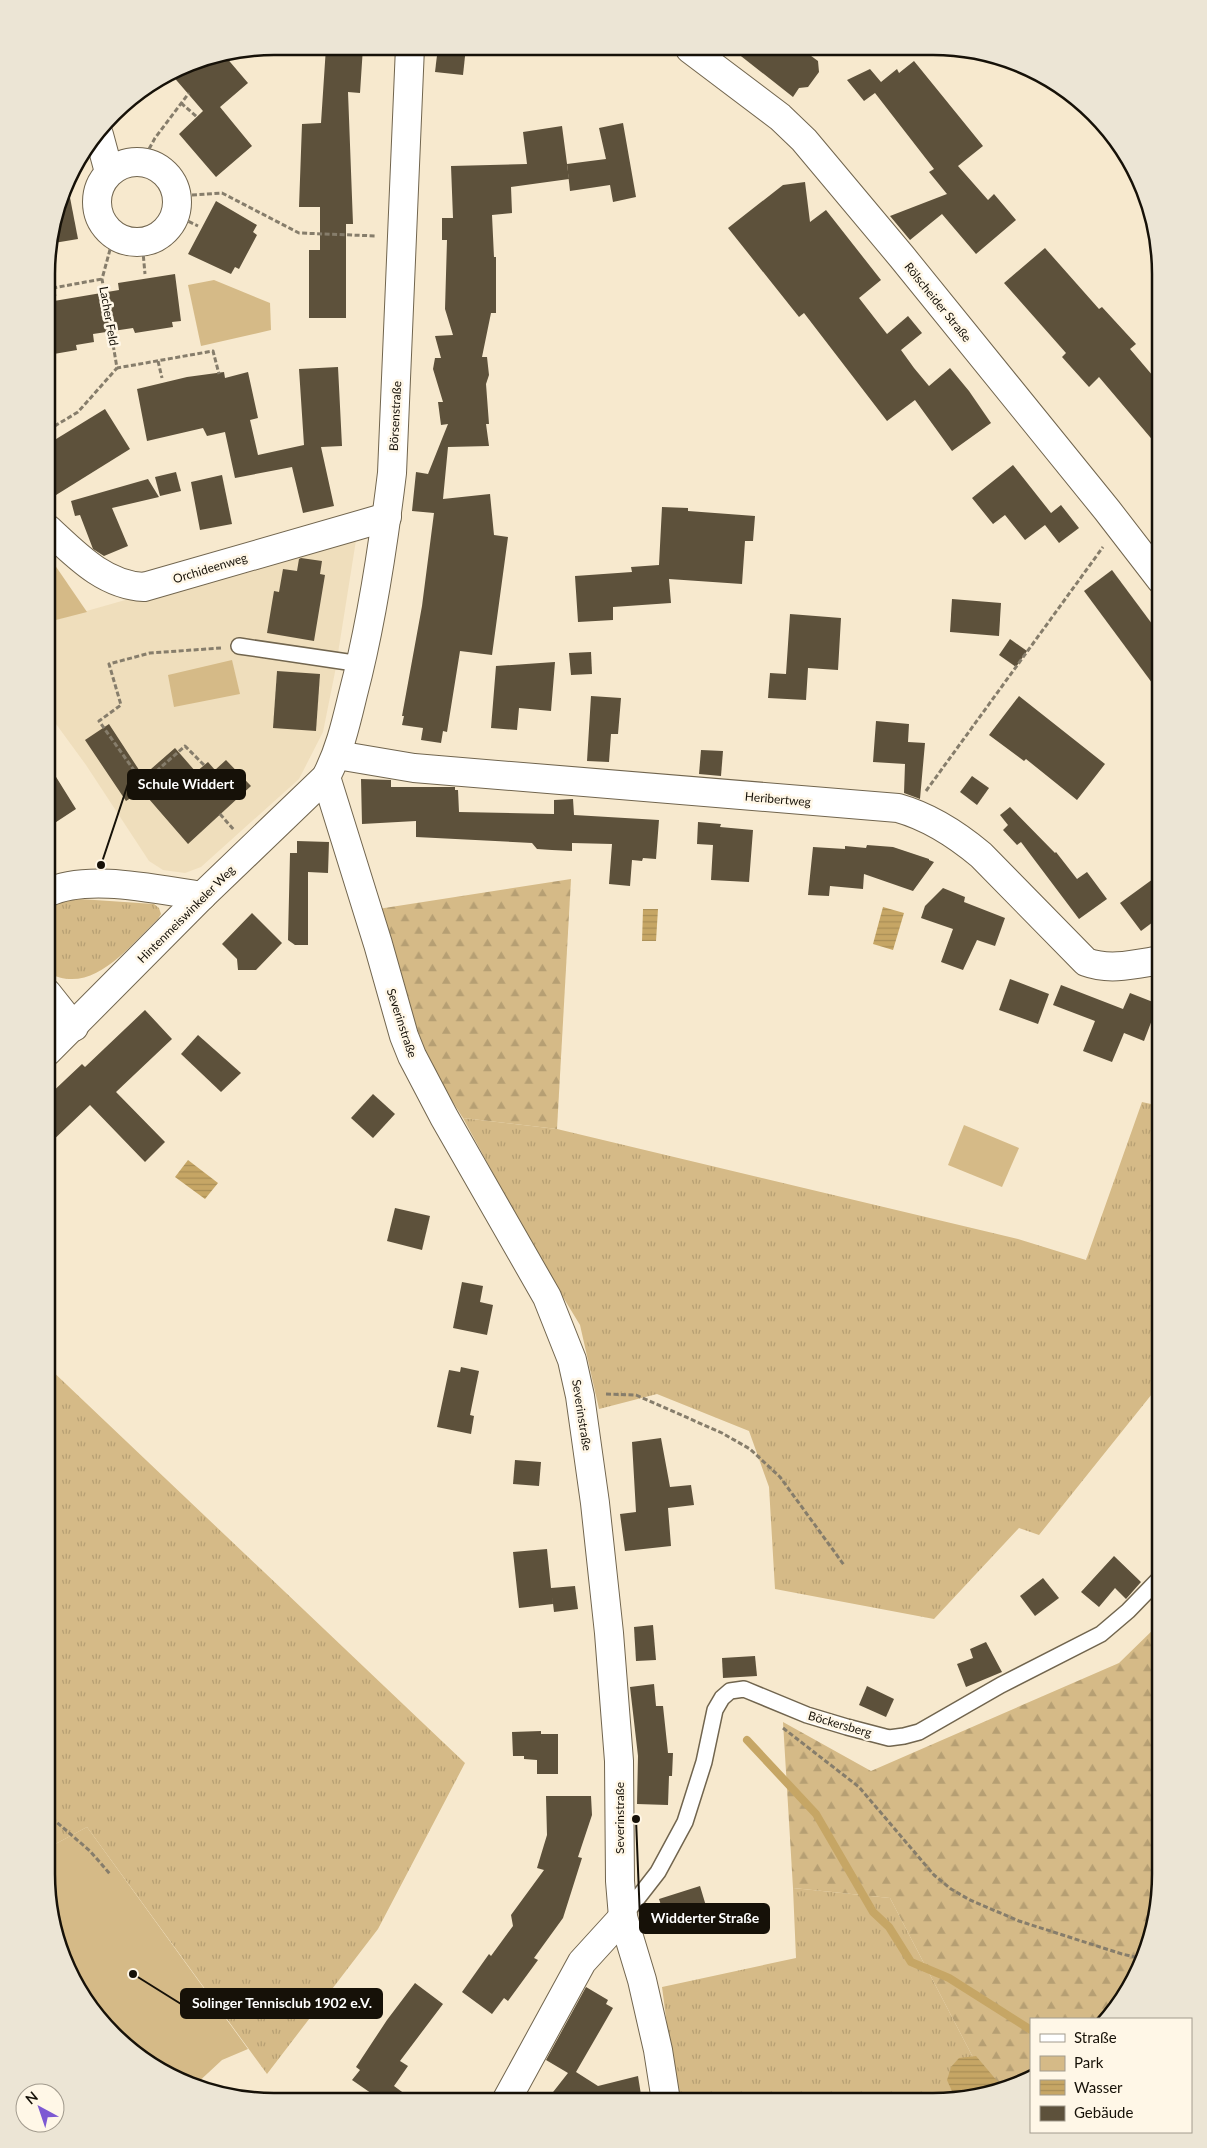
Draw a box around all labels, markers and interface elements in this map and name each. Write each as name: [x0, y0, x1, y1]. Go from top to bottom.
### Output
street label: Rölscheider Straße: [901, 259, 975, 345]
street label: Lacher Feld: [96, 285, 122, 347]
street label: Börsenstraße: [386, 381, 404, 451]
street label: Orchideenweg: [171, 550, 249, 586]
callout: Schule Widdert: [128, 770, 245, 799]
text: Schule Widdert: [138, 775, 235, 792]
street label: Heribertweg: [744, 789, 812, 809]
street label: Hintenmeiswinkeler Weg: [134, 862, 238, 966]
street label: Severinstraße: [384, 986, 420, 1060]
street label: Severinstraße: [569, 1378, 595, 1452]
street label: Böckersberg: [807, 1708, 873, 1740]
street label: Severinstraße: [612, 1782, 627, 1854]
callout: Widderter Straße: [640, 1904, 769, 1933]
text: Widderter Straße: [651, 1909, 760, 1926]
callout: Solinger Tennisclub 1902 e.V.: [181, 1989, 382, 2018]
text: Solinger Tennisclub 1902 e.V.: [192, 1994, 372, 2011]
legend: [1030, 2018, 1192, 2133]
text: Straße: [1074, 2028, 1117, 2046]
text: Park: [1074, 2053, 1104, 2071]
text: Wasser: [1074, 2078, 1123, 2096]
north arrow: [15, 2083, 65, 2133]
text: N: [22, 2088, 41, 2108]
text: Gebäude: [1074, 2103, 1133, 2121]

